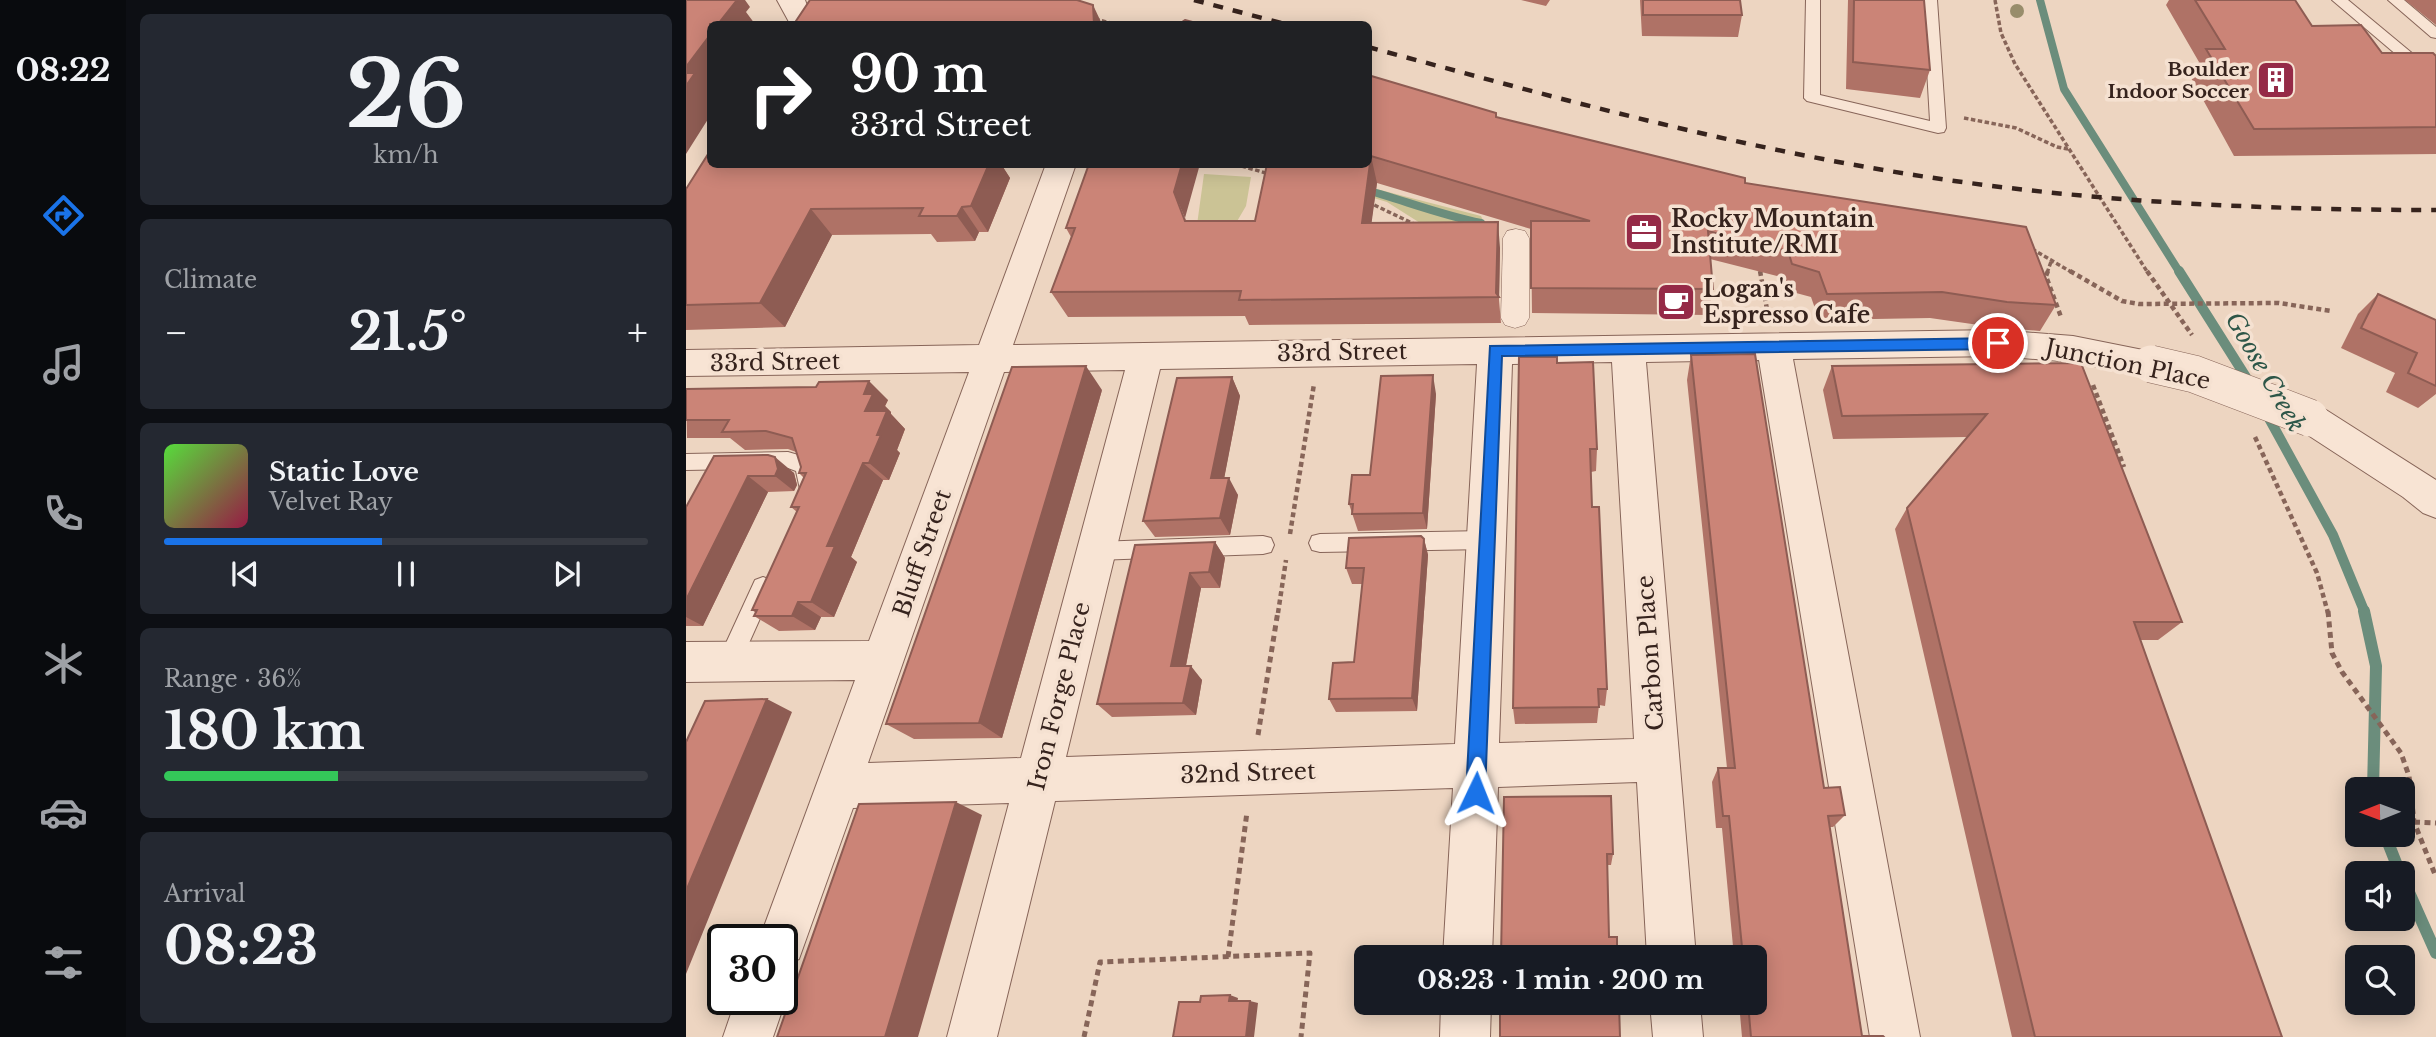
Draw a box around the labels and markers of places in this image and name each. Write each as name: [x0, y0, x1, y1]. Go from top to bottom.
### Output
place label: Boulder Indoor Soccer: [2107, 58, 2250, 103]
building icon: Boulder Indoor Soccer: [2255, 59, 2297, 101]
place label: Rocky Mountain Institute/RMI: [1671, 205, 1875, 259]
office icon: Rocky Mountain Institute/RMI: [1623, 211, 1665, 253]
place label: Logan's Espresso Cafe: [1703, 275, 1870, 329]
cafe icon: Logan's Espresso Cafe: [1655, 281, 1697, 323]
pin: [1968, 313, 2028, 373]

